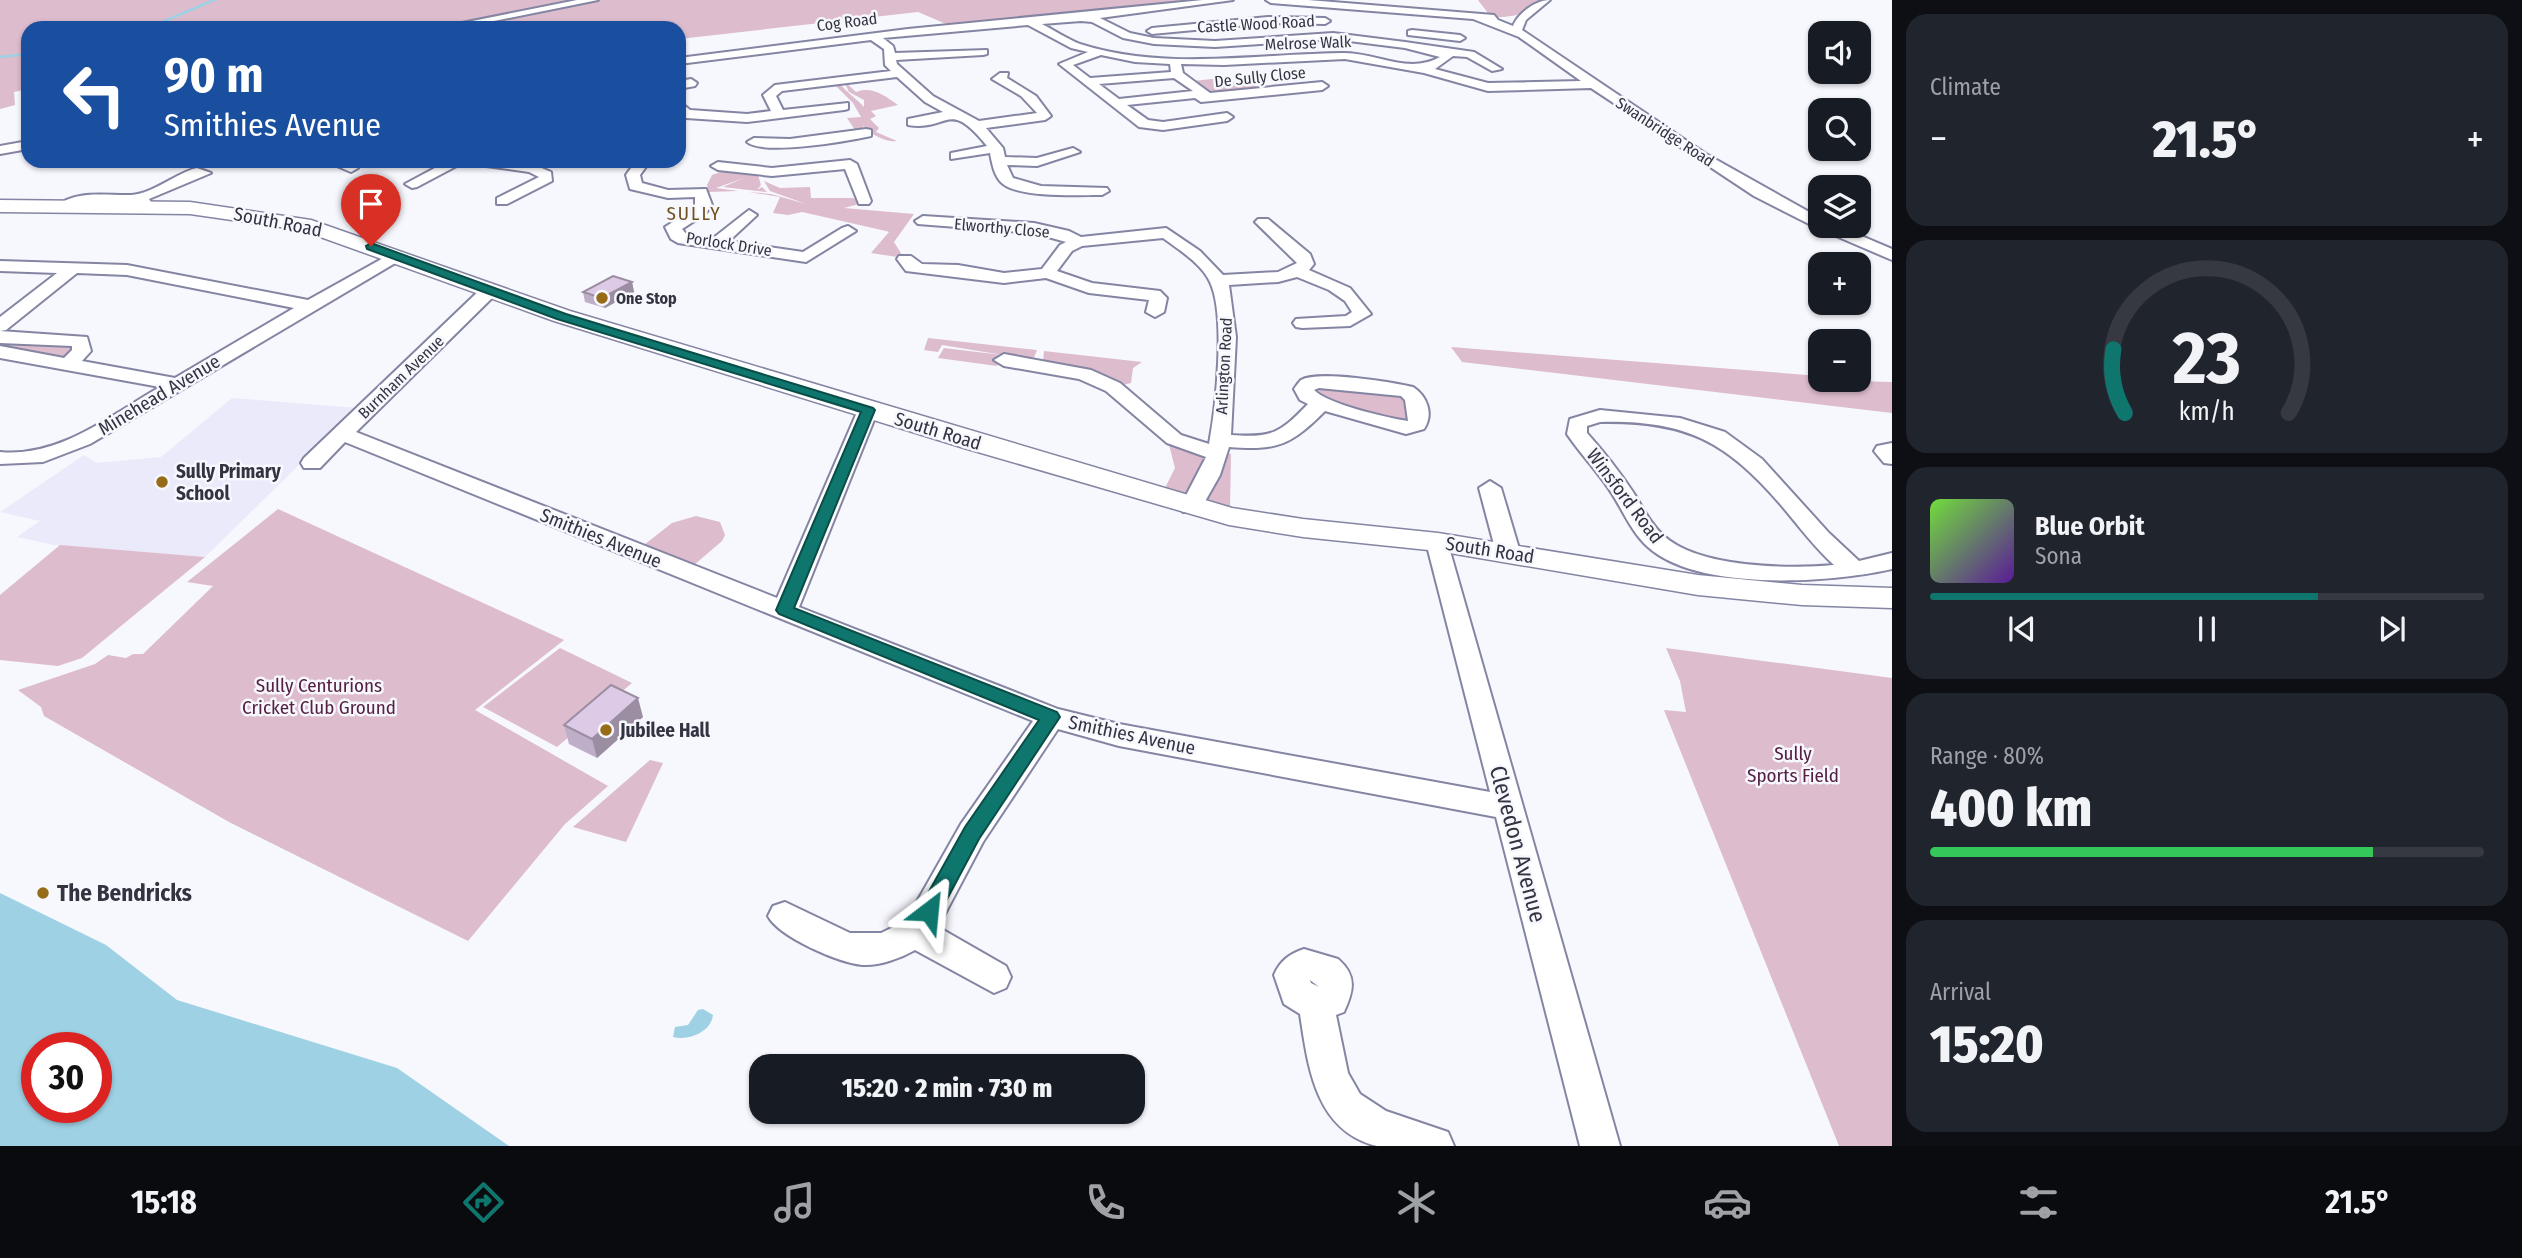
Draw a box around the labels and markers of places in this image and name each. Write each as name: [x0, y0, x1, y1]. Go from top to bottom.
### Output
pin: [341, 174, 401, 246]
place label: One Stop: [616, 289, 677, 308]
marker: One Stop: [594, 290, 610, 306]
place label: Sully Primary School: [176, 460, 282, 505]
marker: Sully Primary School: [154, 474, 170, 490]
place label: Jubilee Hall: [619, 719, 711, 742]
marker: Jubilee Hall: [598, 722, 614, 738]
place label: The Bendricks: [57, 879, 192, 907]
marker: The Bendricks: [35, 885, 51, 901]

